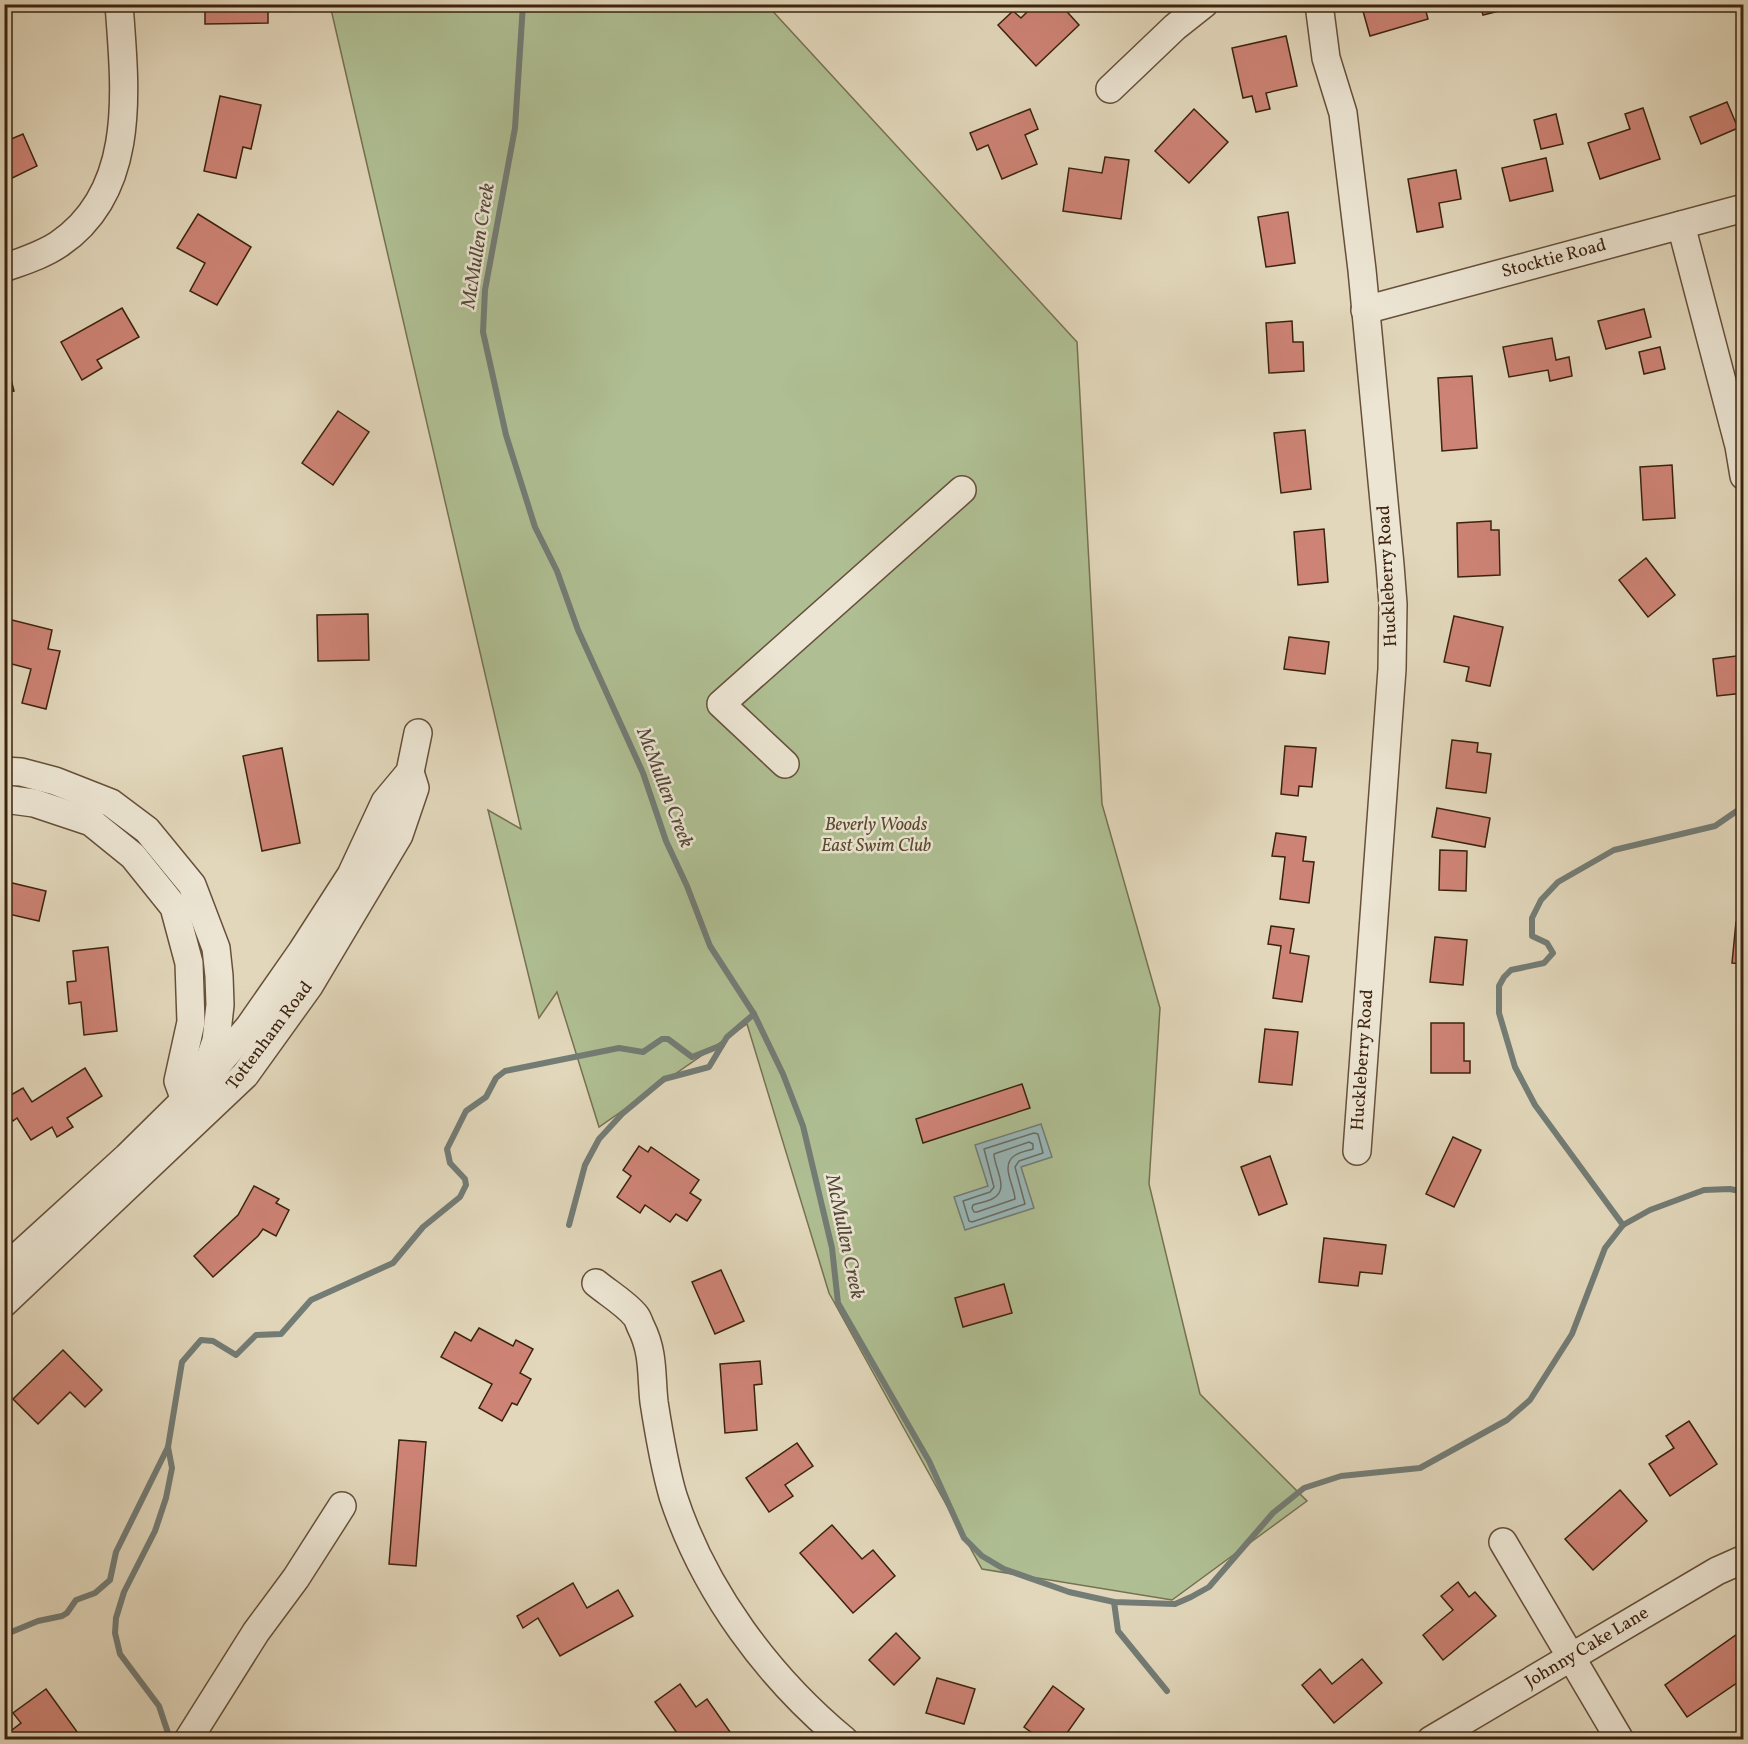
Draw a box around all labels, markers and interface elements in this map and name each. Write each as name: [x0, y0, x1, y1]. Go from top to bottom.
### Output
water label: McMullen Creek: [455, 181, 503, 312]
street label: Stocktie Road: [1499, 233, 1609, 285]
street label: Huckleberry Road: [1372, 504, 1404, 648]
water label: McMullen Creek: [628, 723, 700, 852]
park label: Beverly Woods East Swim Club: [821, 813, 931, 859]
street label: Tottenham Road: [221, 976, 319, 1096]
street label: Huckleberry Road: [1346, 988, 1380, 1132]
water label: McMullen Creek: [817, 1171, 871, 1302]
street label: Johnny Cake Lane: [1520, 1601, 1654, 1695]

